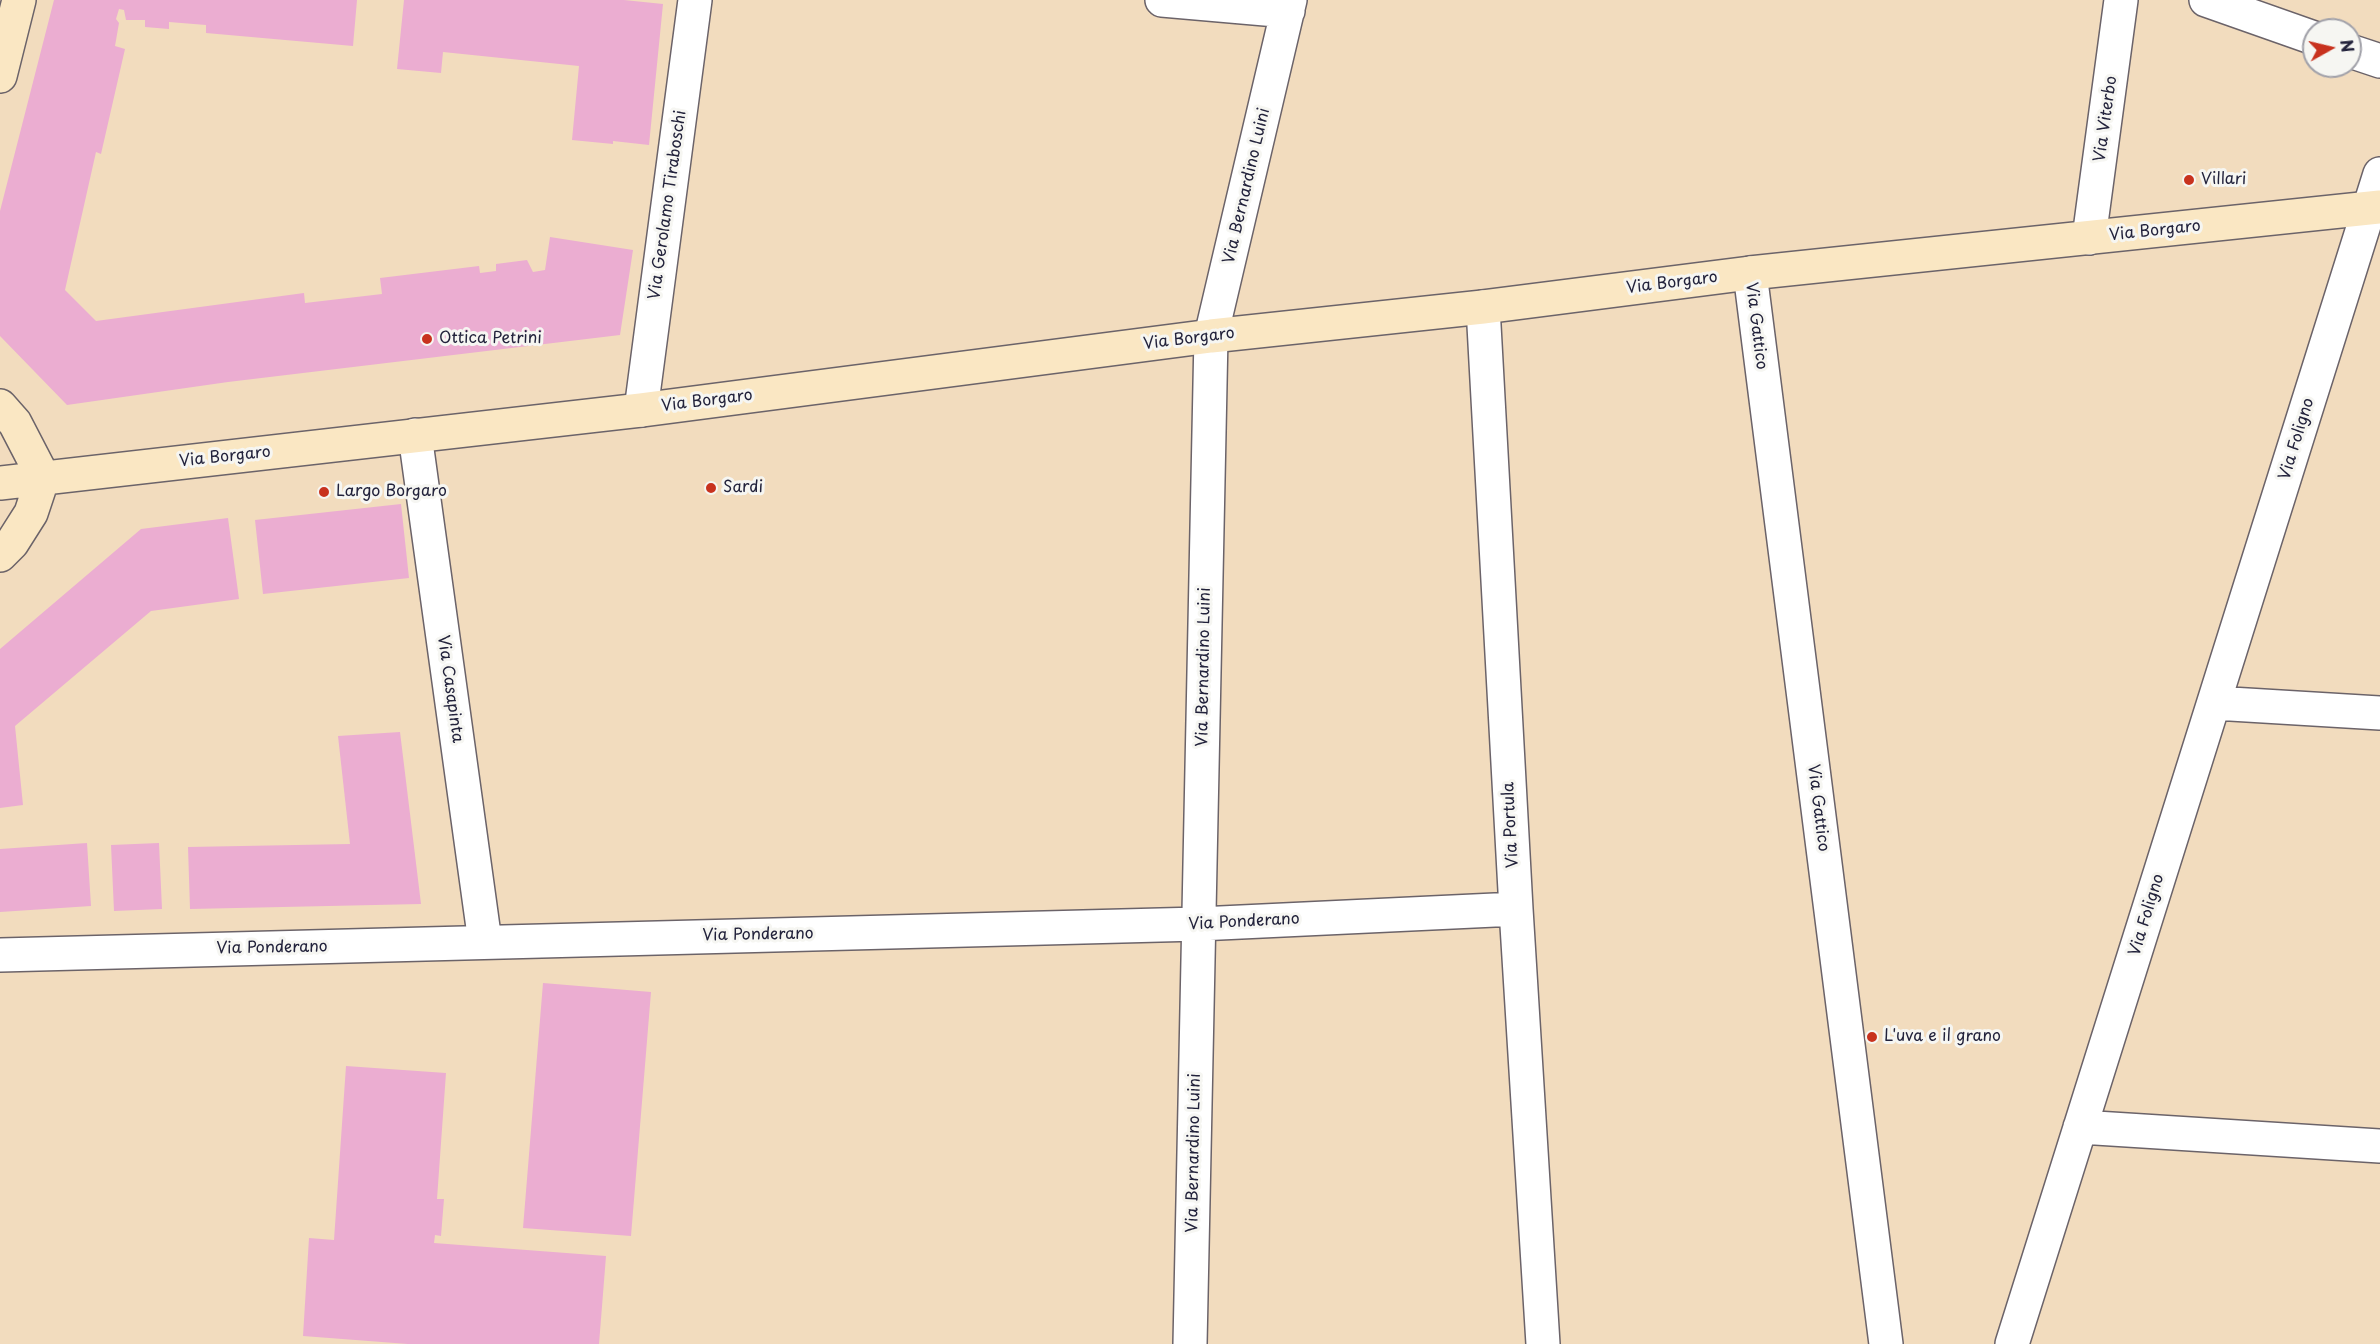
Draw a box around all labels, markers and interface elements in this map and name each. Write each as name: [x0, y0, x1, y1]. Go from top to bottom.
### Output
north arrow: [2302, 18, 2362, 78]
text: N: [2335, 38, 2361, 54]
street label: Via Viterbo: [2090, 75, 2122, 163]
street label: Via Bernardino Luini: [1220, 106, 1274, 266]
street label: Via Gerolamo Tiraboschi: [645, 109, 691, 301]
place label: Villari: [2201, 170, 2246, 190]
marker: Villari: [2182, 173, 2196, 187]
street label: Via Borgaro: [2108, 217, 2202, 245]
street label: Via Borgaro: [1625, 268, 1719, 298]
street label: Via Gattico: [1741, 281, 1771, 371]
street label: Via Borgaro: [1142, 324, 1236, 354]
place label: Ottica Petrini: [439, 329, 542, 349]
marker: Ottica Petrini: [420, 332, 434, 346]
street label: Via Borgaro: [660, 386, 754, 416]
street label: Via Foligno: [2275, 396, 2319, 482]
street label: Via Borgaro: [178, 443, 272, 471]
place label: Sardi: [723, 478, 763, 498]
marker: Sardi: [704, 481, 718, 495]
place label: Largo Borgaro: [336, 482, 447, 502]
marker: Largo Borgaro: [317, 485, 331, 499]
street label: Via Bernardino Luini: [1193, 587, 1215, 747]
street label: Via Casapinta: [433, 634, 467, 744]
street label: Via Gattico: [1803, 763, 1833, 853]
street label: Via Portula: [1499, 782, 1523, 868]
street label: Via Foligno: [2125, 872, 2169, 958]
street label: Via Ponderano: [1188, 910, 1300, 934]
street label: Via Ponderano: [702, 924, 814, 946]
street label: Via Ponderano: [216, 937, 328, 959]
place label: L'uva e il grano: [1884, 1027, 2001, 1047]
marker: L'uva e il grano: [1865, 1030, 1879, 1044]
street label: Via Bernardino Luini: [1183, 1073, 1205, 1233]

